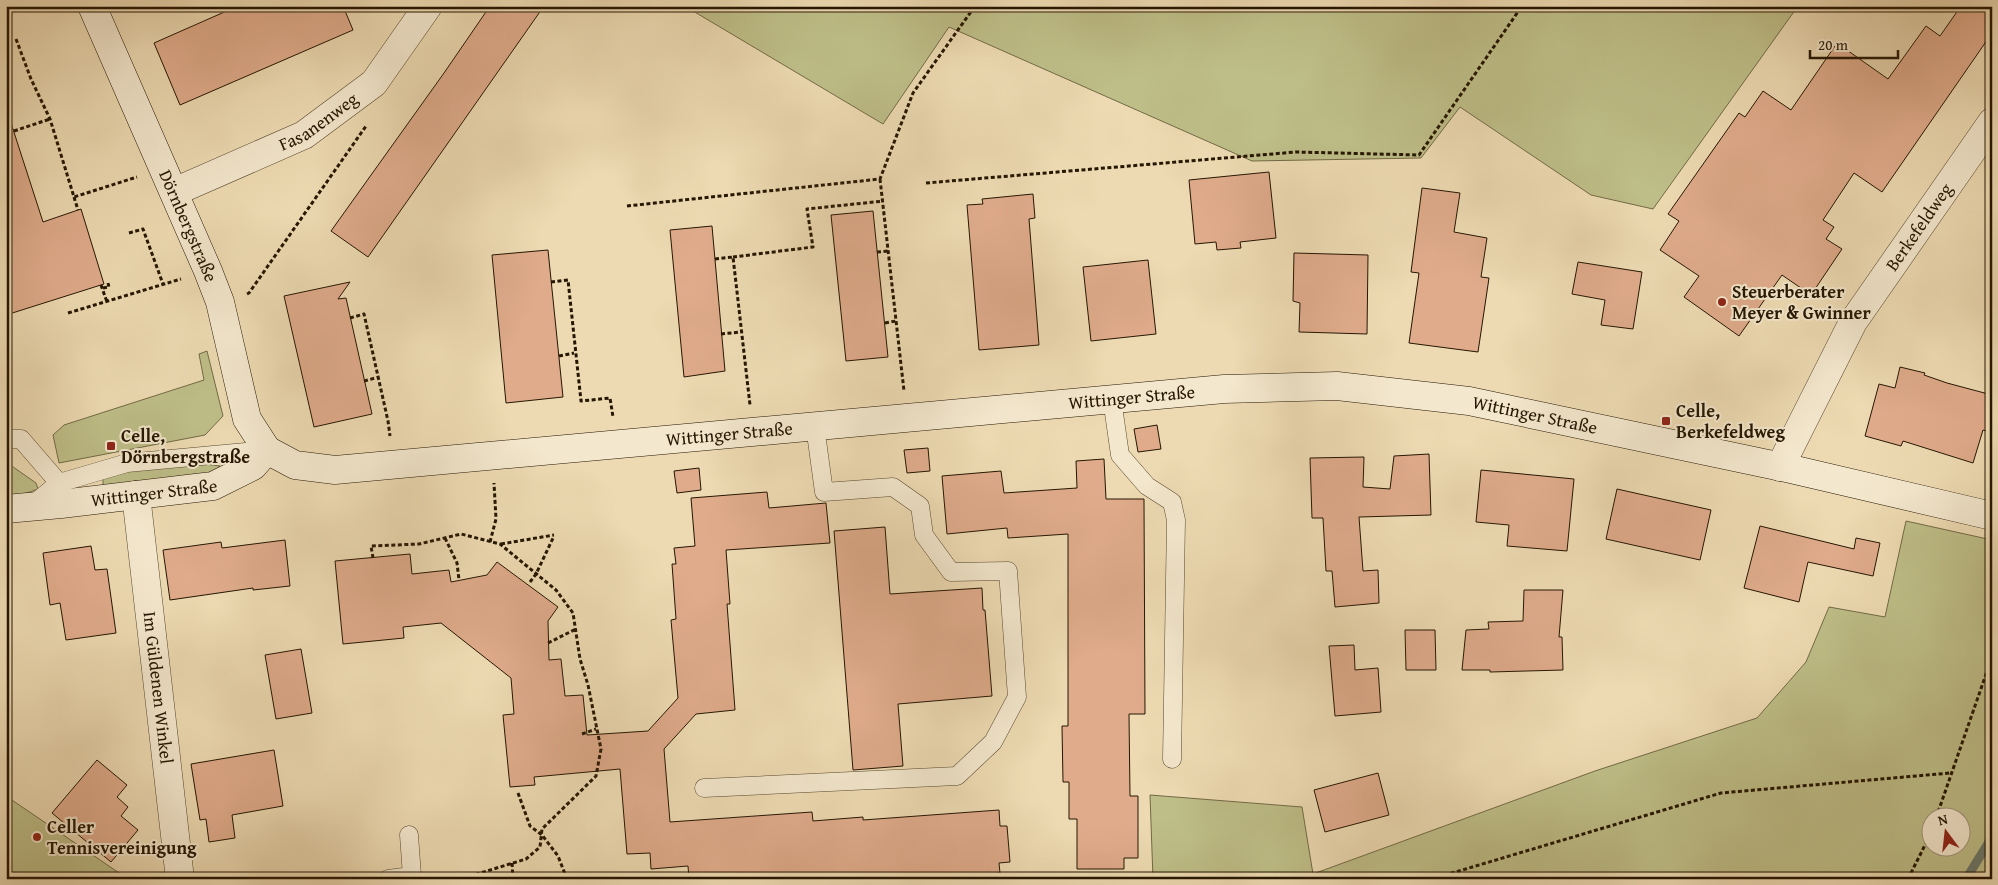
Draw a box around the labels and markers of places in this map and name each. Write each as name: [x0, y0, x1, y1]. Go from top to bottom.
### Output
place label: Steuerberater Meyer & Gwinner: [1732, 278, 1871, 326]
marker: Steuerberater Meyer & Gwinner: [1716, 296, 1728, 308]
place label: Celle, Berkefeldweg: [1676, 397, 1785, 445]
marker: Celle, Berkefeldweg: [1660, 415, 1672, 427]
place label: Celle, Dörnbergstraße: [121, 422, 250, 470]
marker: Celle, Dörnbergstraße: [105, 440, 117, 452]
place label: Celler Tennisvereinigung: [47, 813, 197, 861]
marker: Celler Tennisvereinigung: [31, 831, 43, 843]

